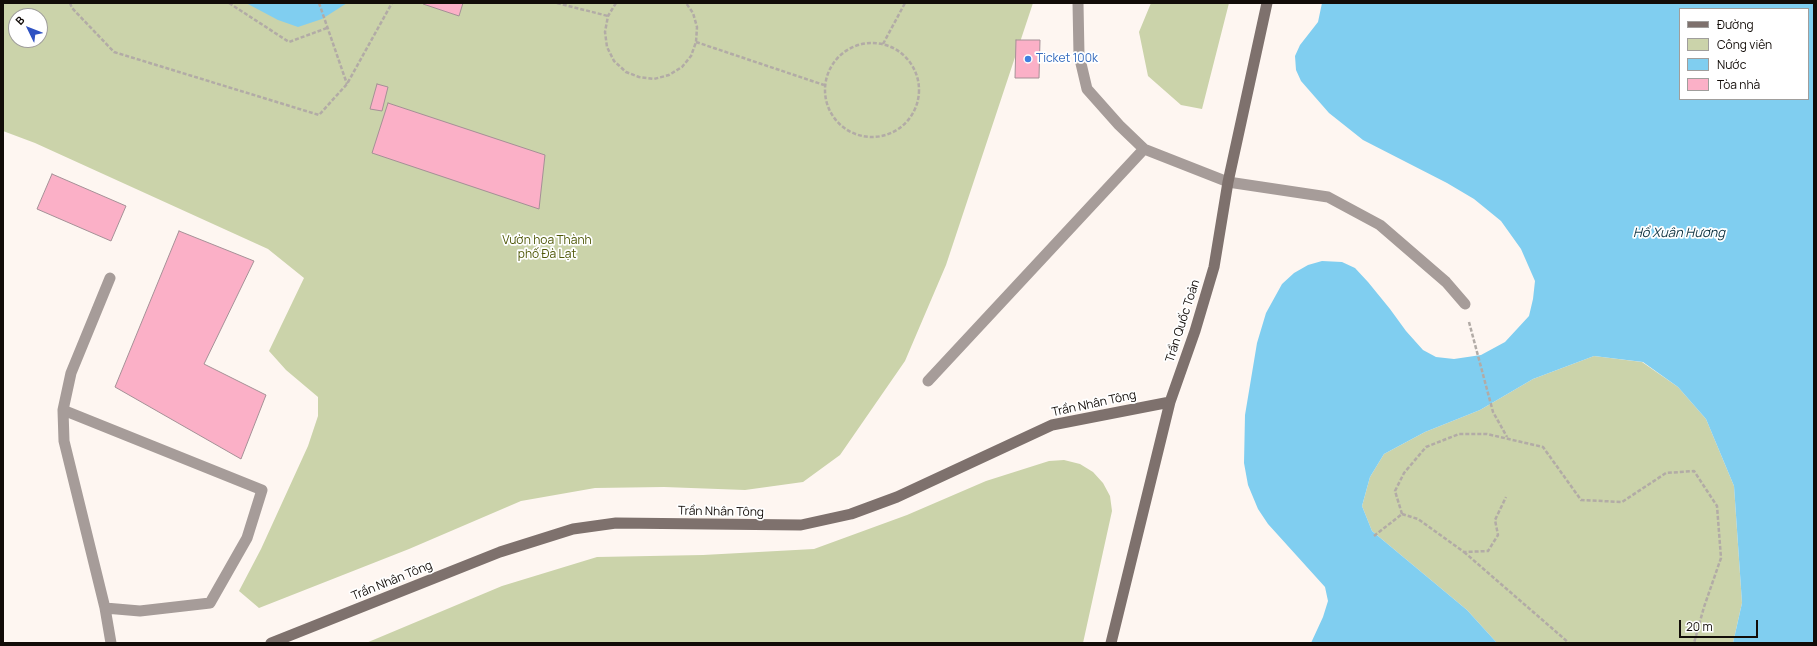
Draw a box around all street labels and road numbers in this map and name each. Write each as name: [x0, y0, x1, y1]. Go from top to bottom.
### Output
street label: Trần Quốc Toản: [1163, 278, 1203, 364]
street label: Trần Nhân Tông: [1050, 388, 1138, 420]
street label: Trần Nhân Tông: [678, 504, 764, 520]
street label: Trần Nhân Tông: [349, 558, 435, 604]

